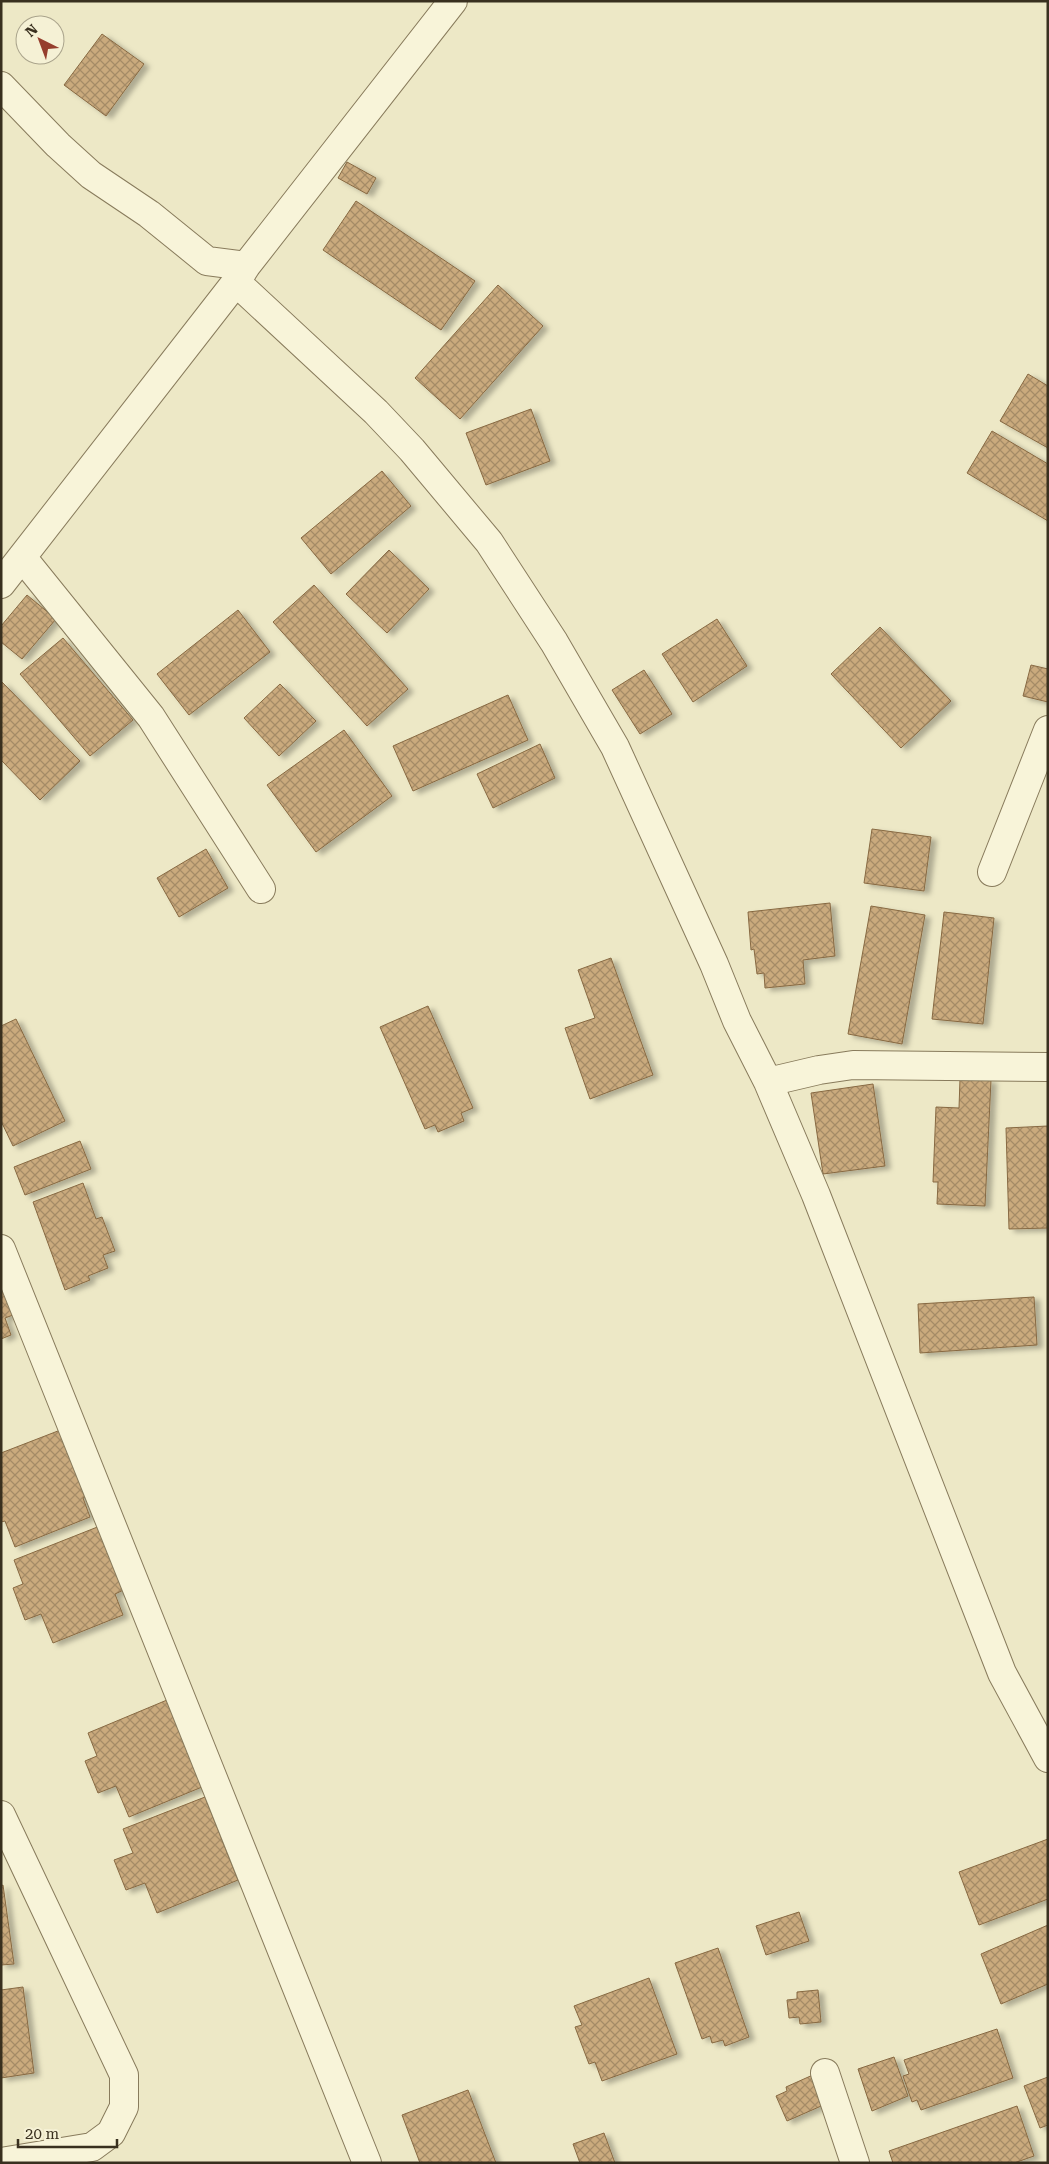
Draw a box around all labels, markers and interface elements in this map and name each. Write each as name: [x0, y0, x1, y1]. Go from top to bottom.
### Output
north arrow: [15, 15, 65, 65]
text: N: [22, 21, 41, 40]
scale bar: [18, 2116, 116, 2148]
text: 20 m: [25, 2125, 60, 2143]

